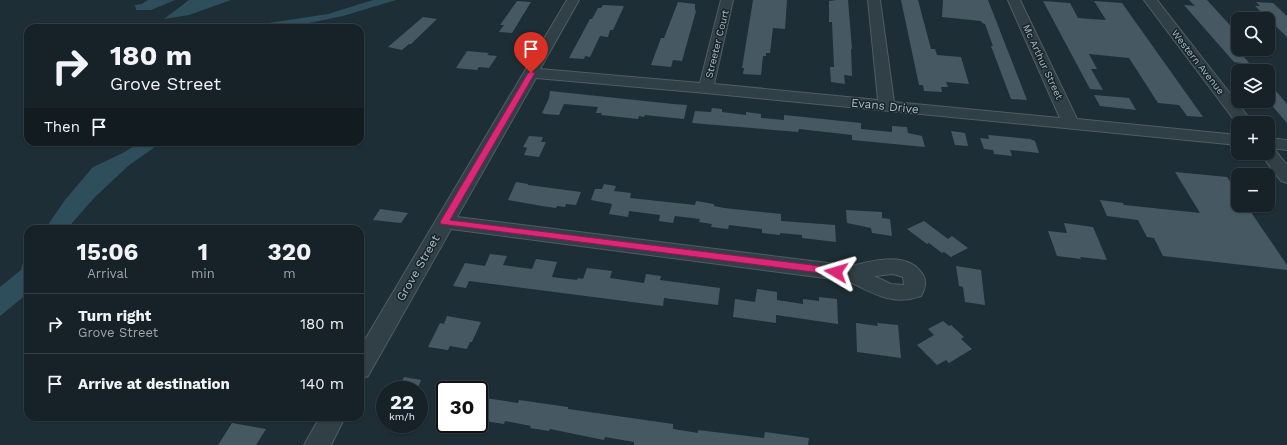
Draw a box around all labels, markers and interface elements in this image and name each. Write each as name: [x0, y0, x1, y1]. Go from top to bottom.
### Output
street label: Streeter Court: [703, 8, 731, 79]
map controls: [1231, 12, 1275, 212]
button: search: [1231, 12, 1275, 56]
street label: Mc Arthur Street: [1021, 23, 1066, 102]
street label: Western Avenue: [1169, 28, 1227, 97]
pin: [514, 32, 548, 73]
icon: arrive: [520, 38, 542, 60]
text: 180 m: [110, 39, 192, 72]
icon: right: [44, 40, 96, 92]
button: layers: [1231, 64, 1275, 108]
text: Grove Street: [110, 73, 221, 94]
street label: Evans Drive: [851, 95, 920, 117]
icon: arrive: [88, 116, 110, 138]
button: +: [1231, 116, 1275, 160]
text: Then: [44, 118, 80, 136]
button: −: [1231, 168, 1275, 212]
street label: Grove Street: [393, 232, 443, 304]
text: 15:06: [77, 238, 138, 266]
text: 1: [198, 238, 208, 266]
text: 320: [267, 238, 311, 266]
position arrow: [815, 251, 857, 293]
text: Arrival: [87, 266, 128, 281]
text: min: [191, 266, 215, 281]
text: m: [283, 266, 296, 281]
text: Turn right: [78, 307, 151, 325]
icon: right: [44, 313, 66, 335]
text: 180 m: [300, 315, 344, 333]
text: Grove Street: [78, 325, 158, 340]
icon: arrive: [44, 373, 66, 395]
text: Arrive at destination: [78, 375, 230, 393]
text: 140 m: [300, 375, 344, 393]
speed limit sign: 30: [436, 381, 488, 433]
text: 22: [390, 390, 414, 414]
text: km/h: [389, 411, 415, 422]

